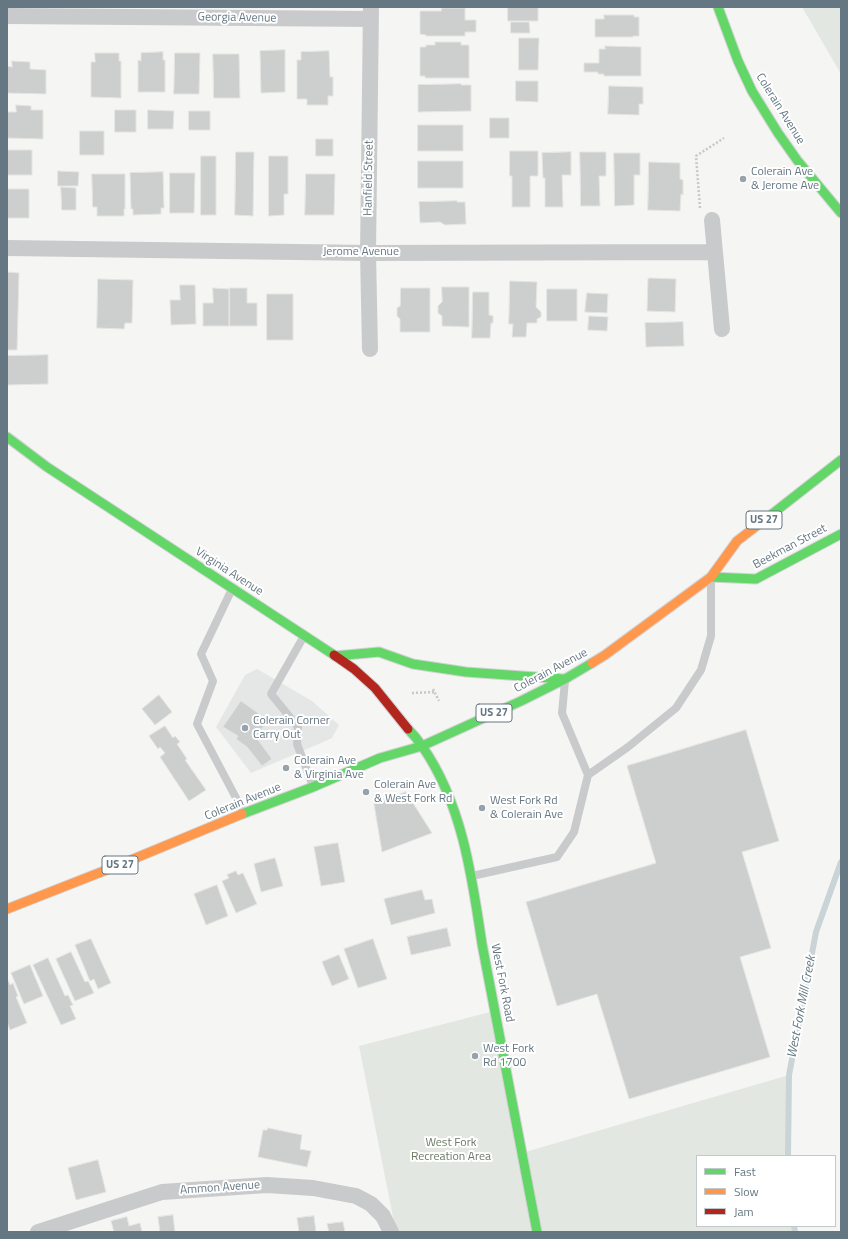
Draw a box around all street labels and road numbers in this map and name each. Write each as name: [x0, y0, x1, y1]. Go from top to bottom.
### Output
street label: Georgia Avenue: [197, 10, 277, 26]
street label: Colerain Avenue: [752, 71, 808, 147]
street label: Hanfield Street: [361, 140, 377, 216]
street label: Jerome Avenue: [323, 245, 399, 259]
road number: US 27: [746, 511, 782, 529]
street label: Beekman Street: [751, 522, 829, 572]
street label: Virginia Avenue: [192, 545, 266, 599]
street label: Colerain Avenue: [512, 646, 590, 696]
road number: US 27: [476, 704, 512, 722]
street label: Colerain Avenue: [203, 780, 283, 824]
road number: US 27: [102, 856, 138, 874]
street label: West Fork Road: [487, 942, 517, 1024]
street label: Ammon Avenue: [180, 1178, 260, 1198]

